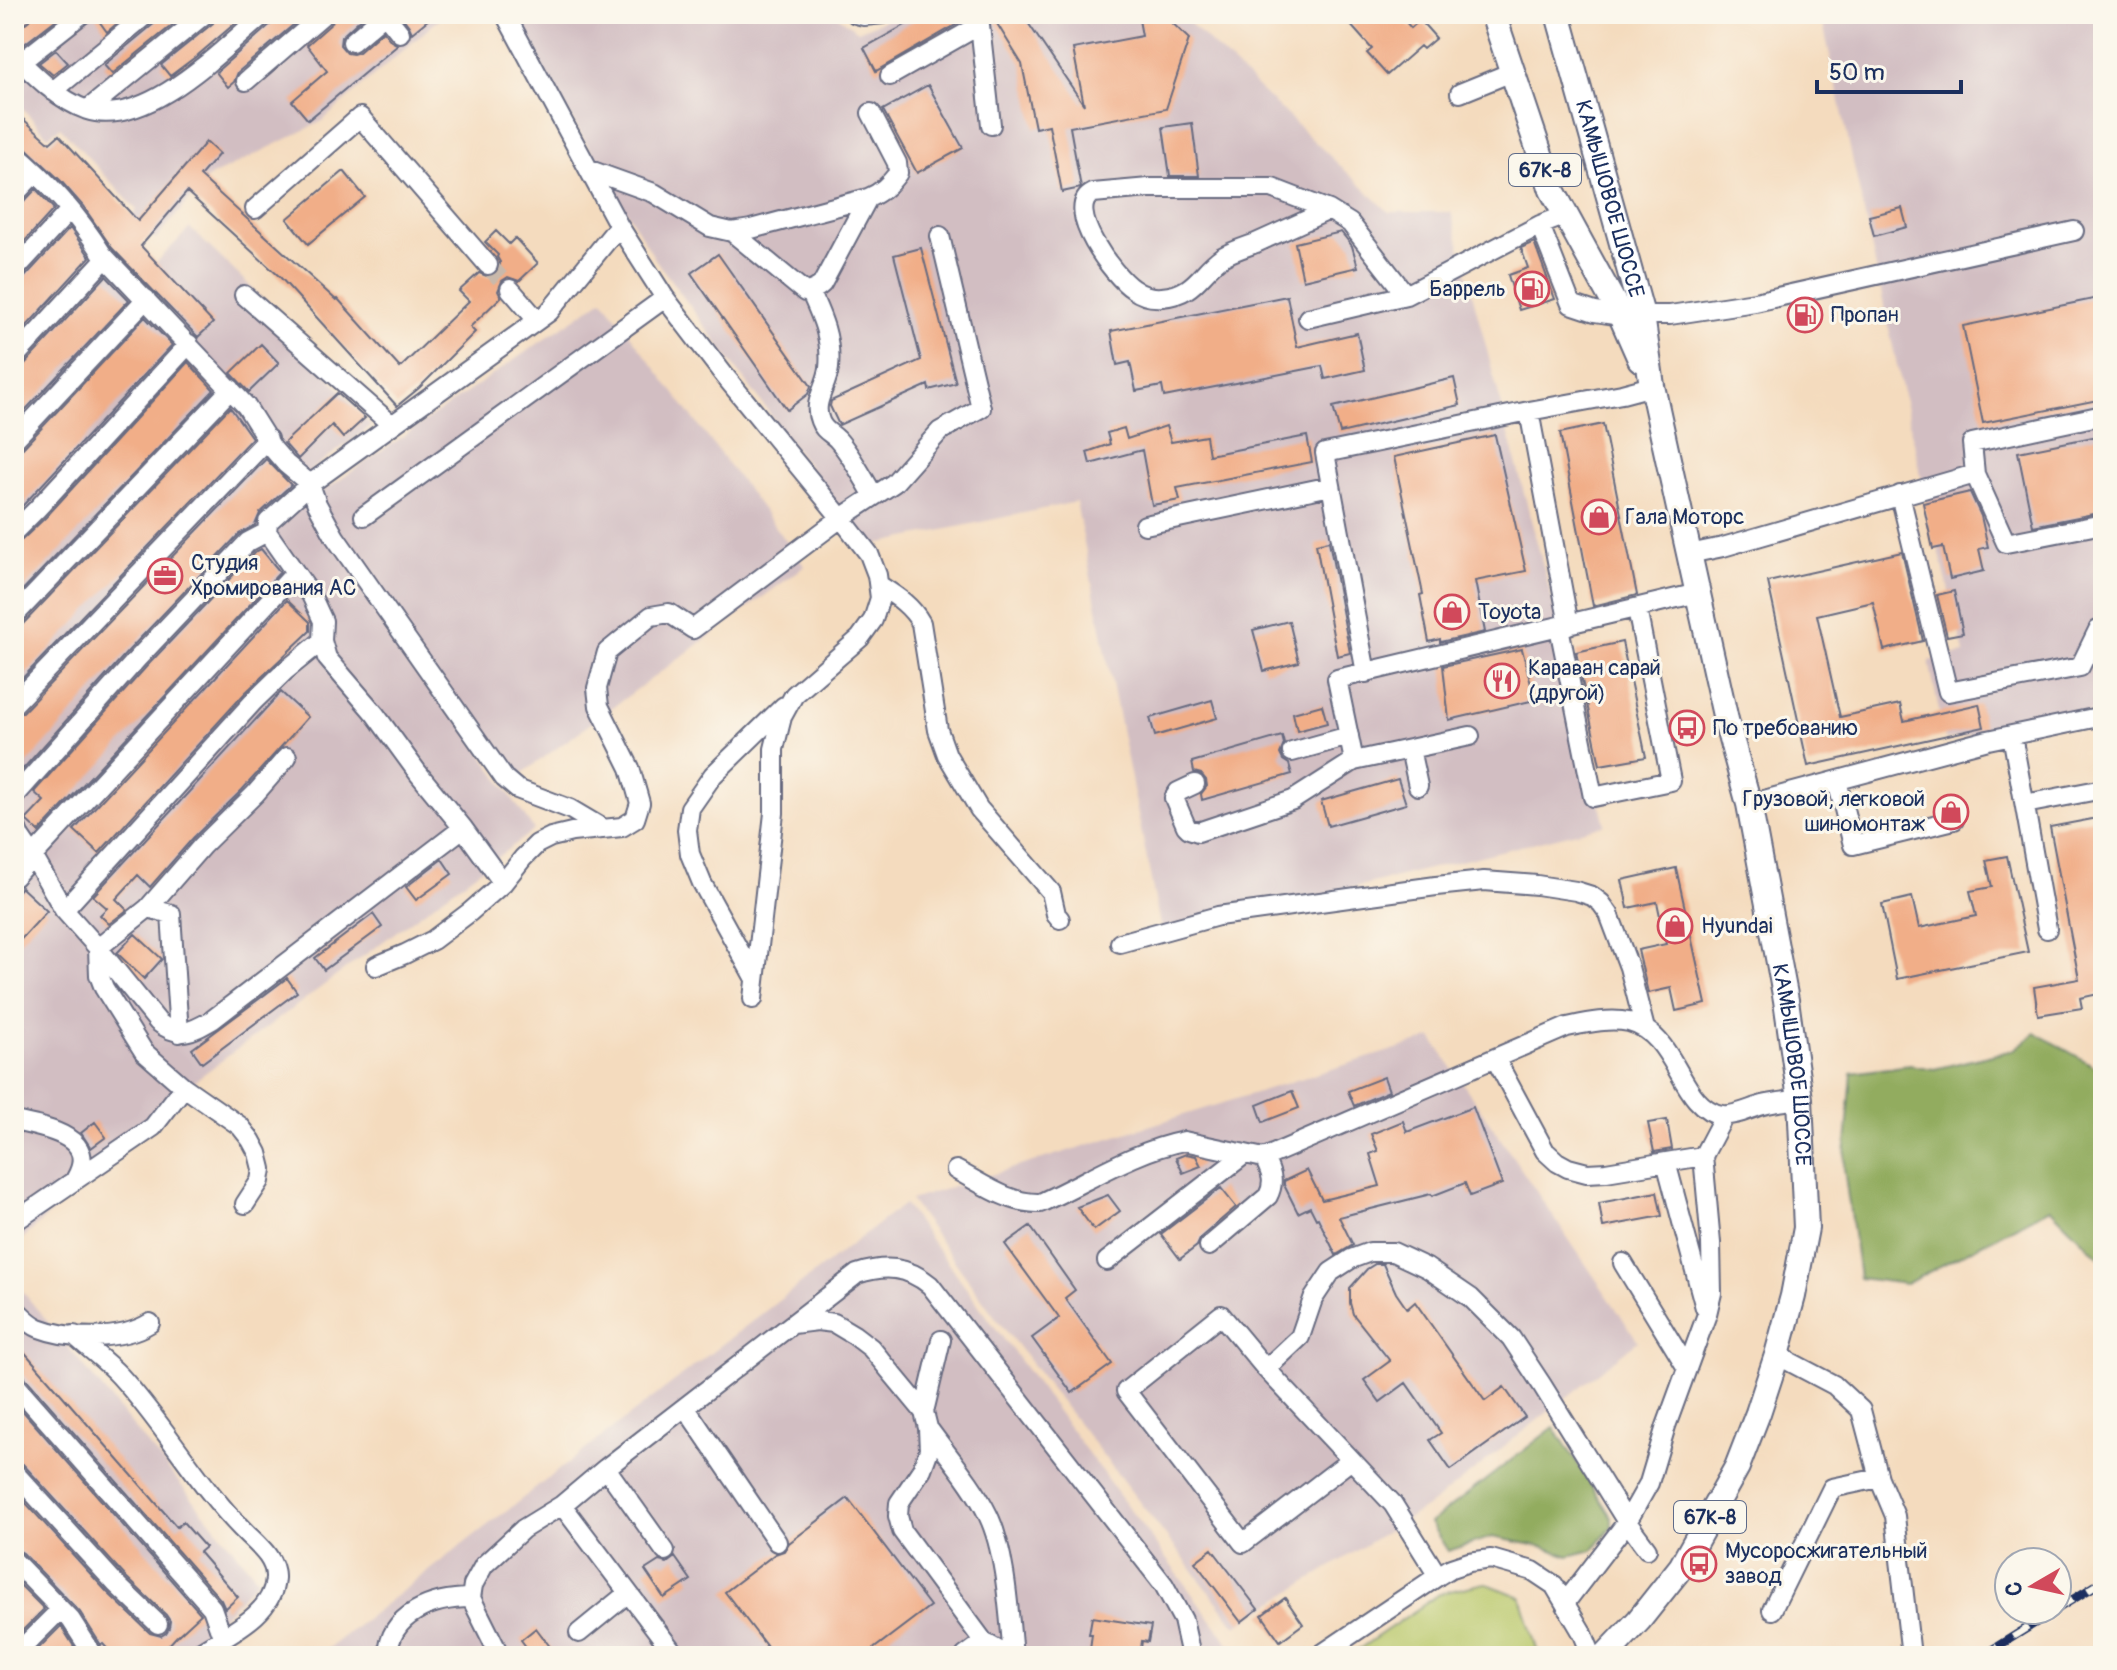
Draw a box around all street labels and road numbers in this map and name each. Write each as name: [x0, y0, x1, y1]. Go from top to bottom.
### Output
street label: КАМЫШОВОЕ ШОССЕ: [1569, 97, 1650, 301]
road number: 67К-8: [1509, 154, 1581, 186]
street label: КАМЫШОВОЕ ШОССЕ: [1765, 961, 1817, 1167]
road number: 67К-8: [1674, 1501, 1746, 1533]

